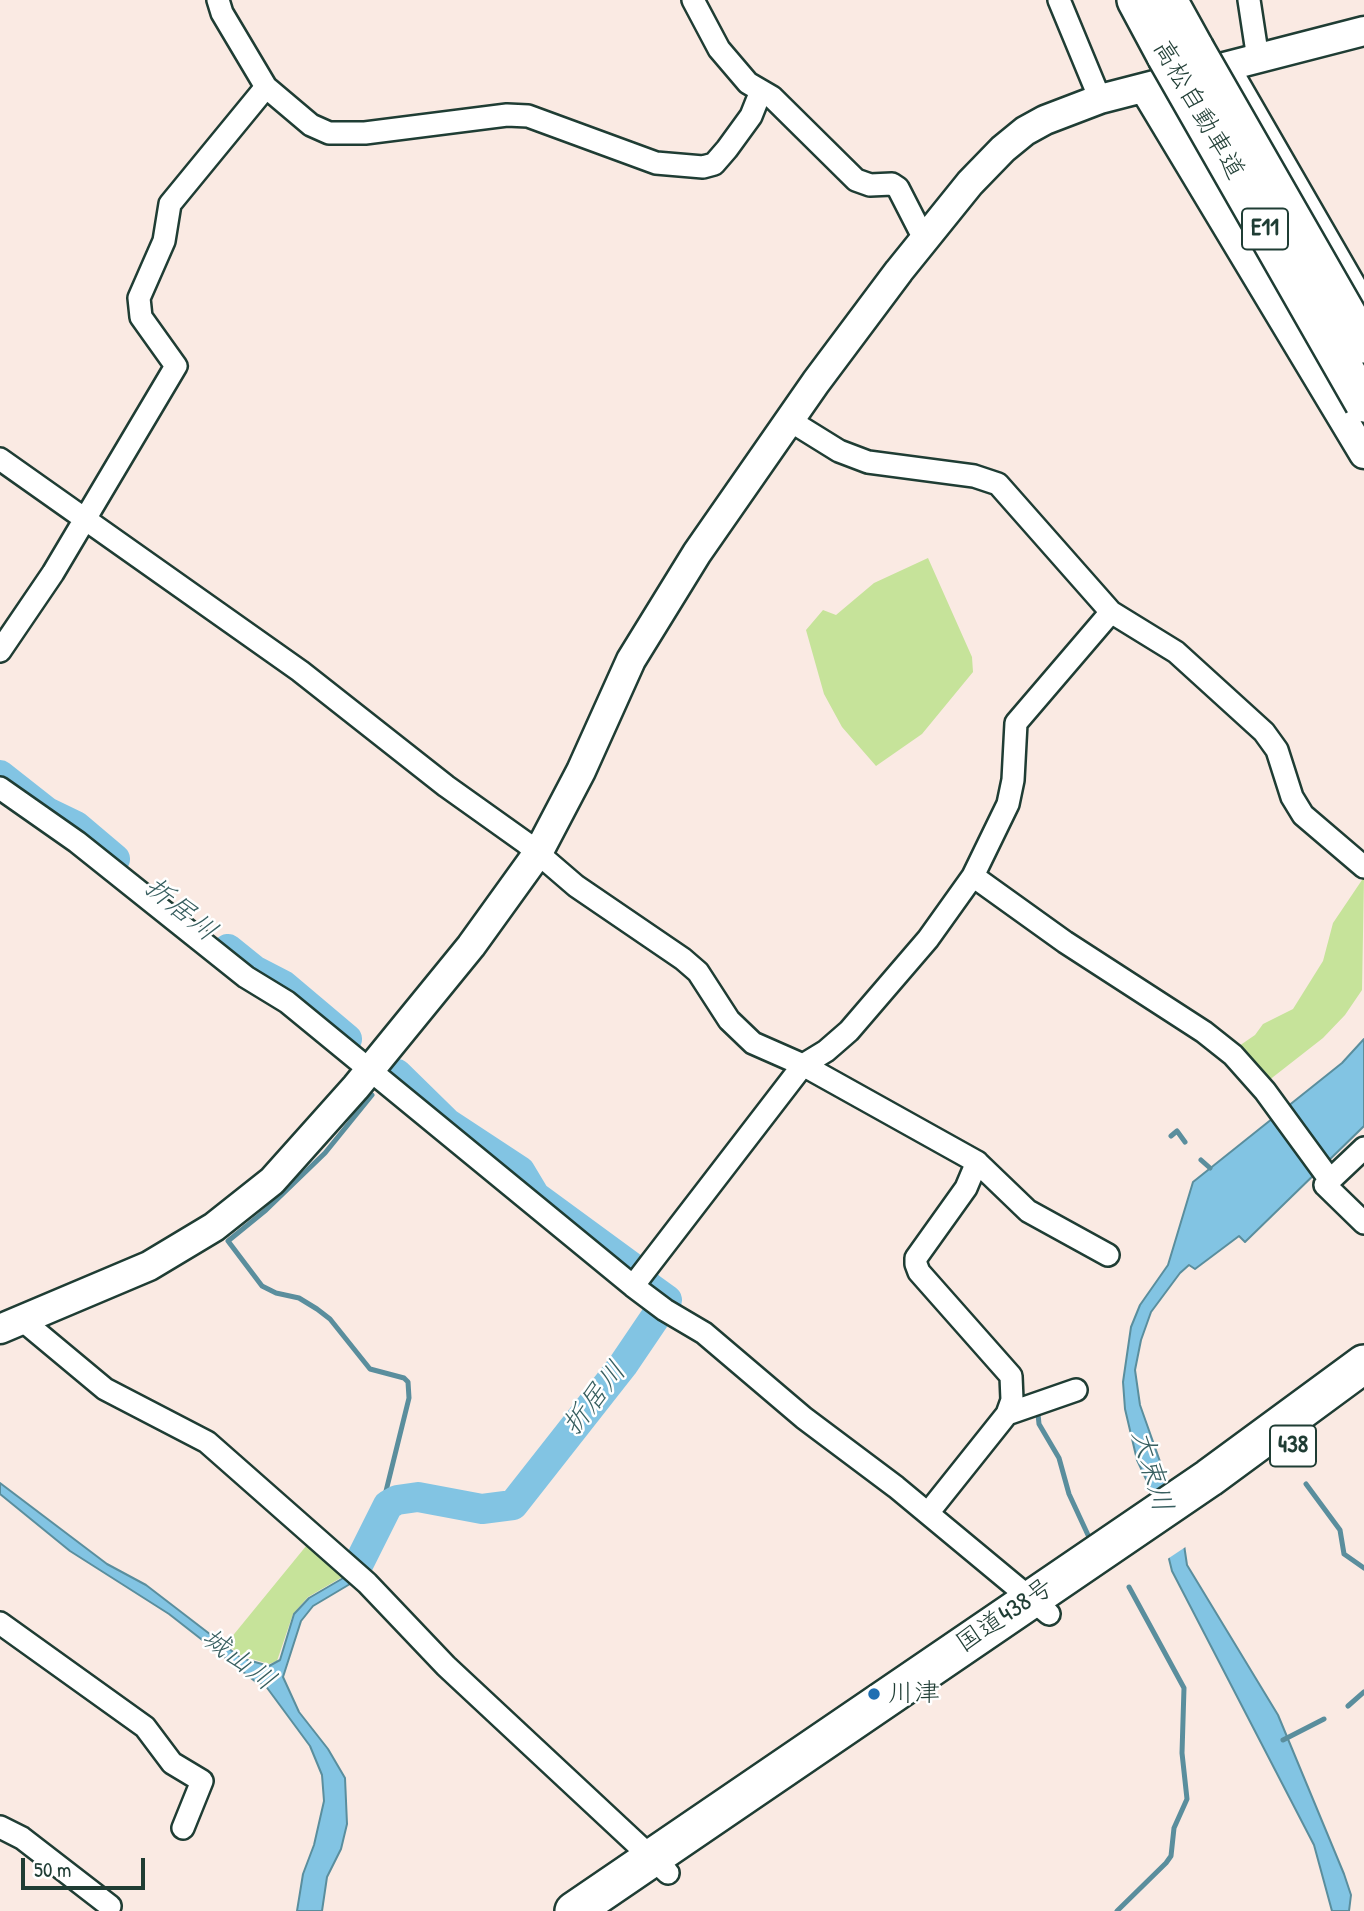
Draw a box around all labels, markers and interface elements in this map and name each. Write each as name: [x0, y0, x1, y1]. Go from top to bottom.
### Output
street label: 高松自動車道: [1145, 35, 1251, 185]
road number: E11: [1242, 209, 1288, 250]
water label: 折居川: [137, 871, 223, 949]
water label: 折居川: [556, 1356, 634, 1442]
water label: 大束川: [1123, 1426, 1179, 1516]
road number: 438: [1270, 1426, 1316, 1466]
street label: 国道438号: [950, 1572, 1060, 1660]
water label: 城山川: [194, 1621, 282, 1699]
place label: 川津: [888, 1678, 940, 1710]
marker: 川津: [866, 1686, 882, 1702]
scale bar: [24, 1844, 149, 1888]
text: 50 m: [34, 1855, 71, 1884]

